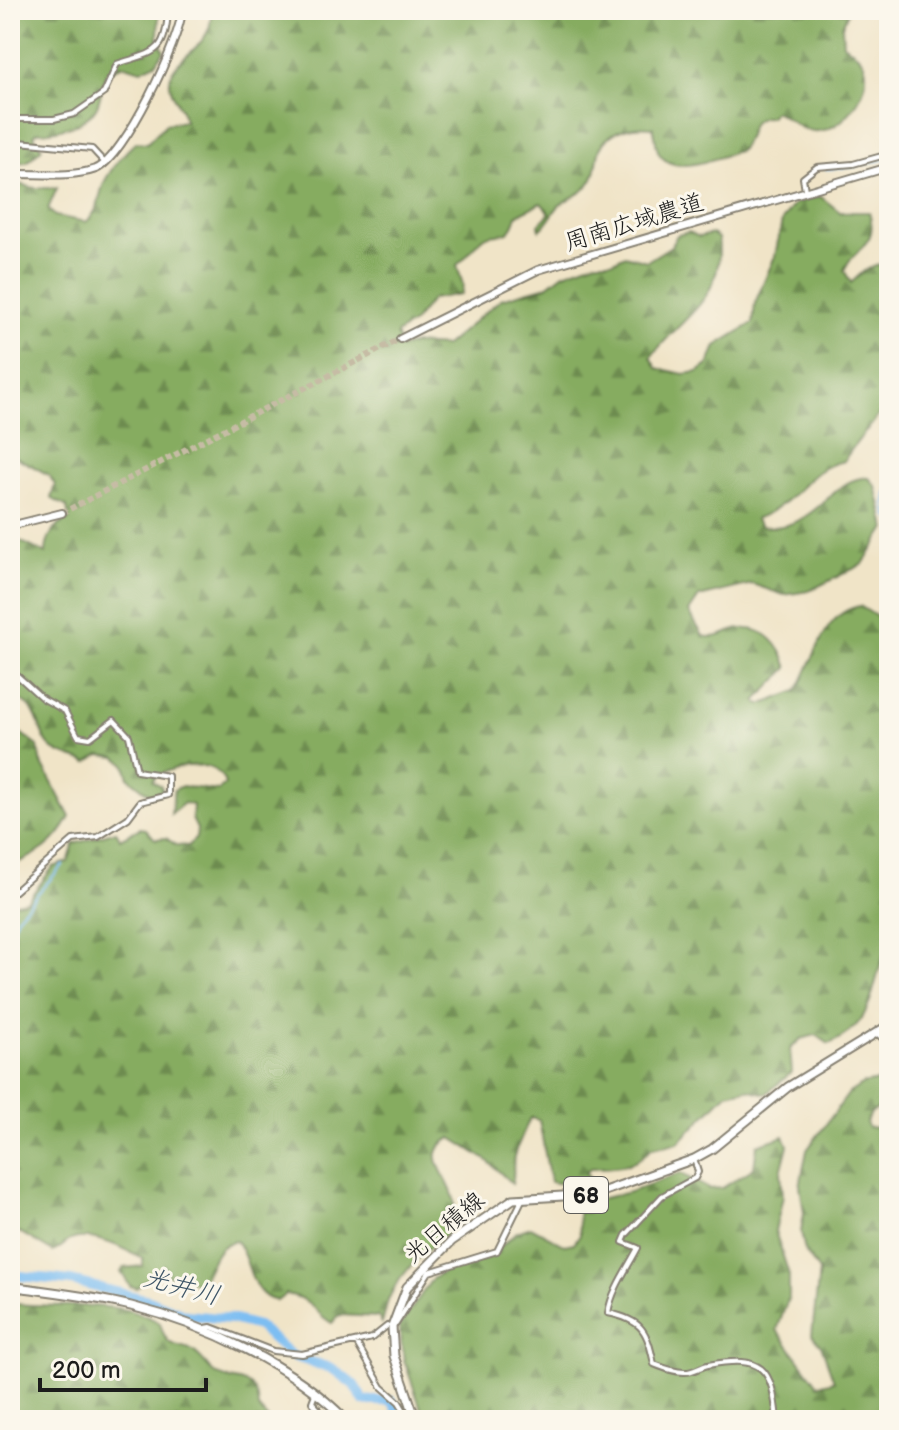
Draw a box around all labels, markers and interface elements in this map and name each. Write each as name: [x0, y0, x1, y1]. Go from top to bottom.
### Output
street label: 周南広域農道: [561, 188, 707, 257]
road number: 68: [564, 1177, 608, 1213]
street label: 光日積線: [398, 1185, 490, 1269]
water label: 光井川: [140, 1262, 223, 1313]
scale bar: [40, 1342, 206, 1392]
text: 200 m: [52, 1356, 121, 1385]

